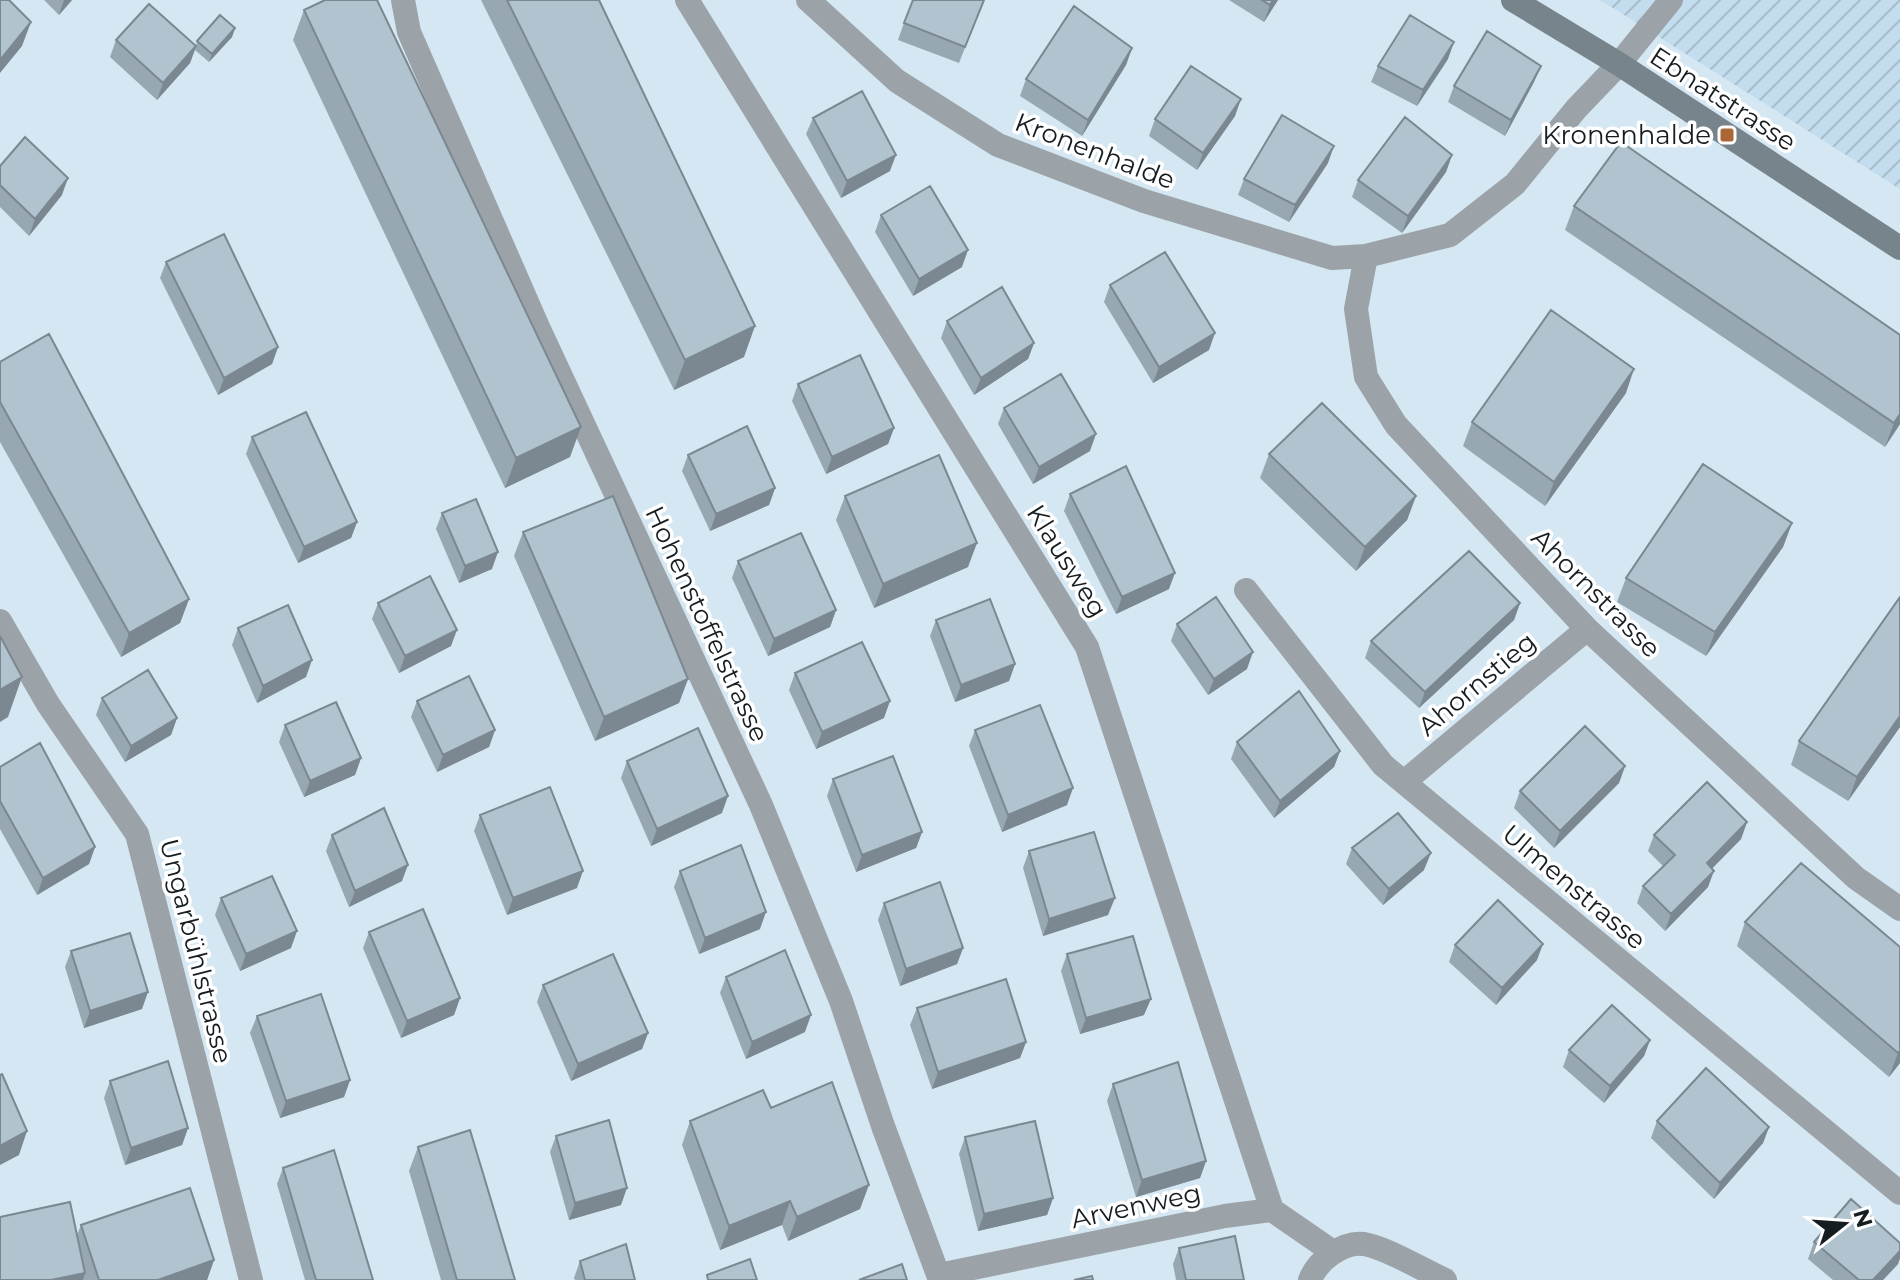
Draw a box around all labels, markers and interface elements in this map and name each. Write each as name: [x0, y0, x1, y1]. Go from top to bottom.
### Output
street label: Ebnatstrasse: [1644, 40, 1802, 158]
street label: Kronenhalde: [1011, 106, 1179, 196]
place label: Kronenhalde: [1542, 119, 1711, 151]
marker: Kronenhalde: [1718, 126, 1736, 144]
street label: Klausweg: [1020, 499, 1114, 623]
street label: Hohenstoffelstrasse: [638, 501, 776, 747]
street label: Ahornstrasse: [1525, 522, 1667, 664]
street label: Ahornstieg: [1412, 625, 1542, 743]
street label: Ulmenstrasse: [1496, 818, 1652, 956]
street label: Ungarbühlstrasse: [153, 835, 239, 1067]
street label: Arvenweg: [1068, 1177, 1204, 1235]
north arrow: [1804, 1184, 1884, 1264]
text: N: [1847, 1206, 1878, 1231]

